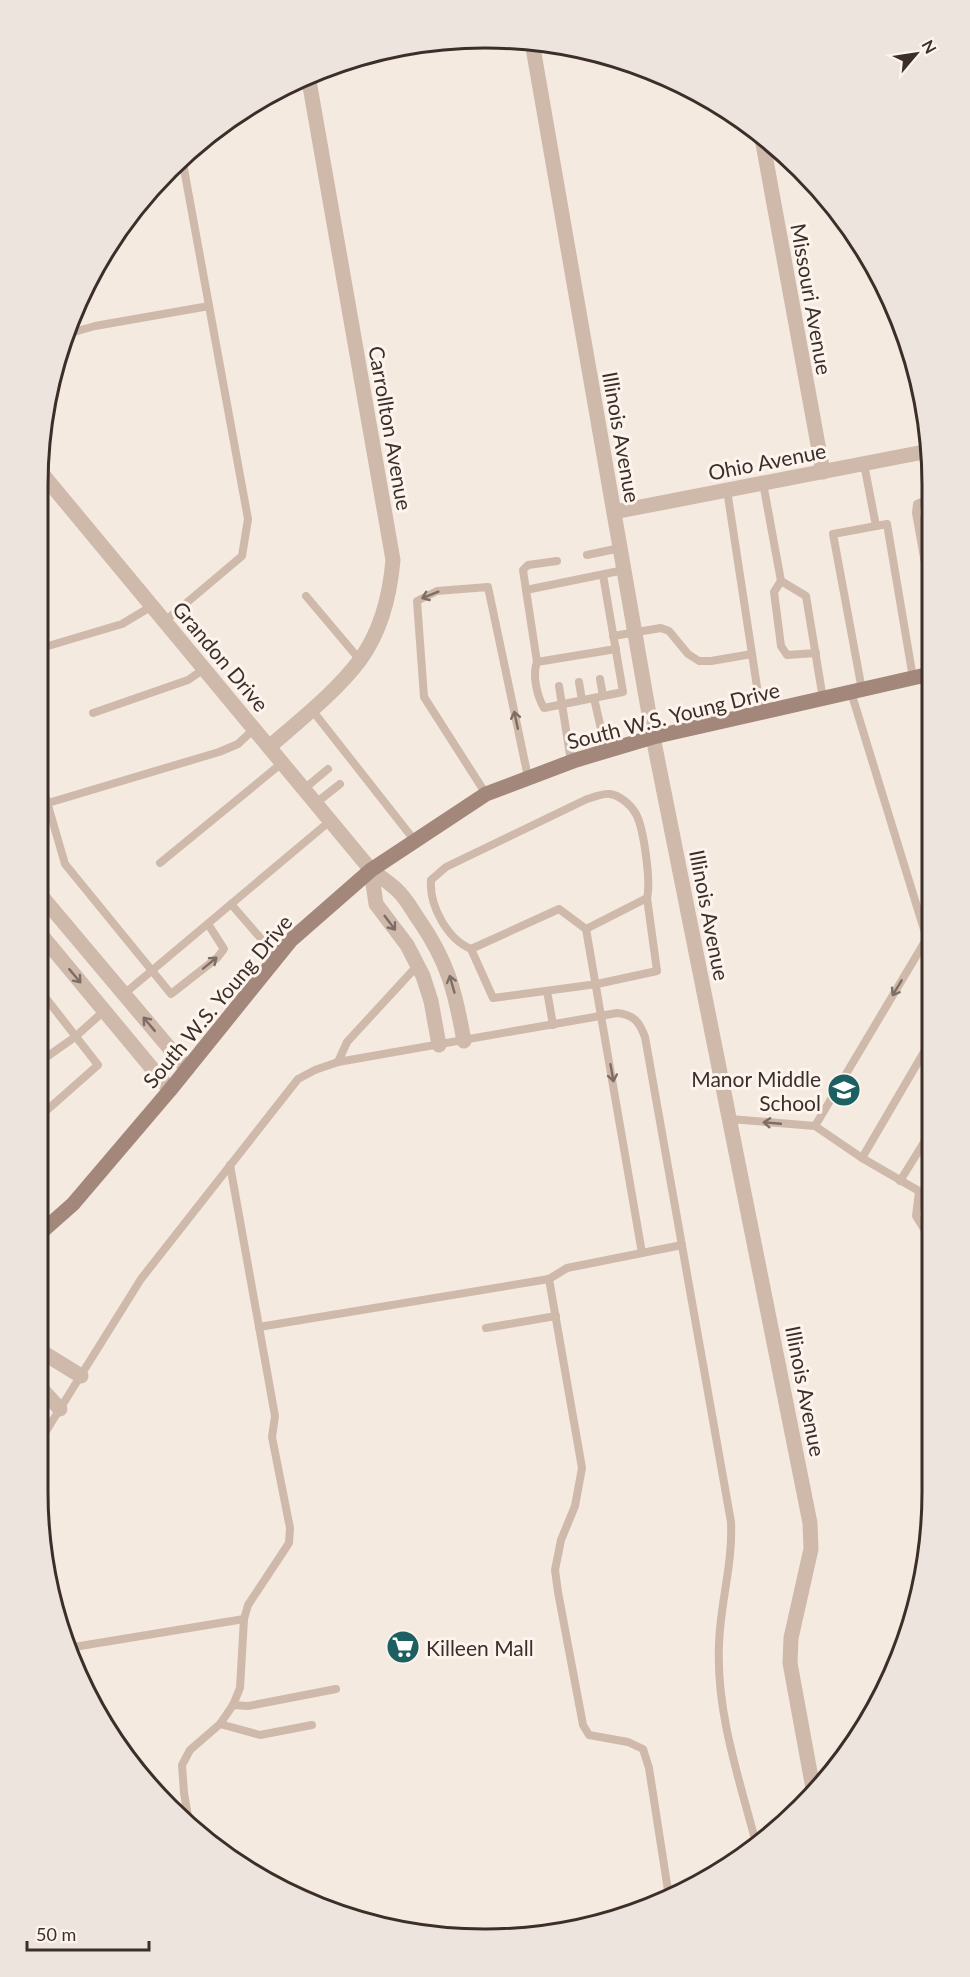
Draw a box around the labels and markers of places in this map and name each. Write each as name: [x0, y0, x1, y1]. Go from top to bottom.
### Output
place label: Manor Middle School: [691, 1066, 821, 1115]
school or university icon: Manor Middle School: [826, 1072, 862, 1108]
supermarket icon: Killeen Mall: [385, 1629, 421, 1665]
place label: Killeen Mall: [426, 1635, 534, 1660]

